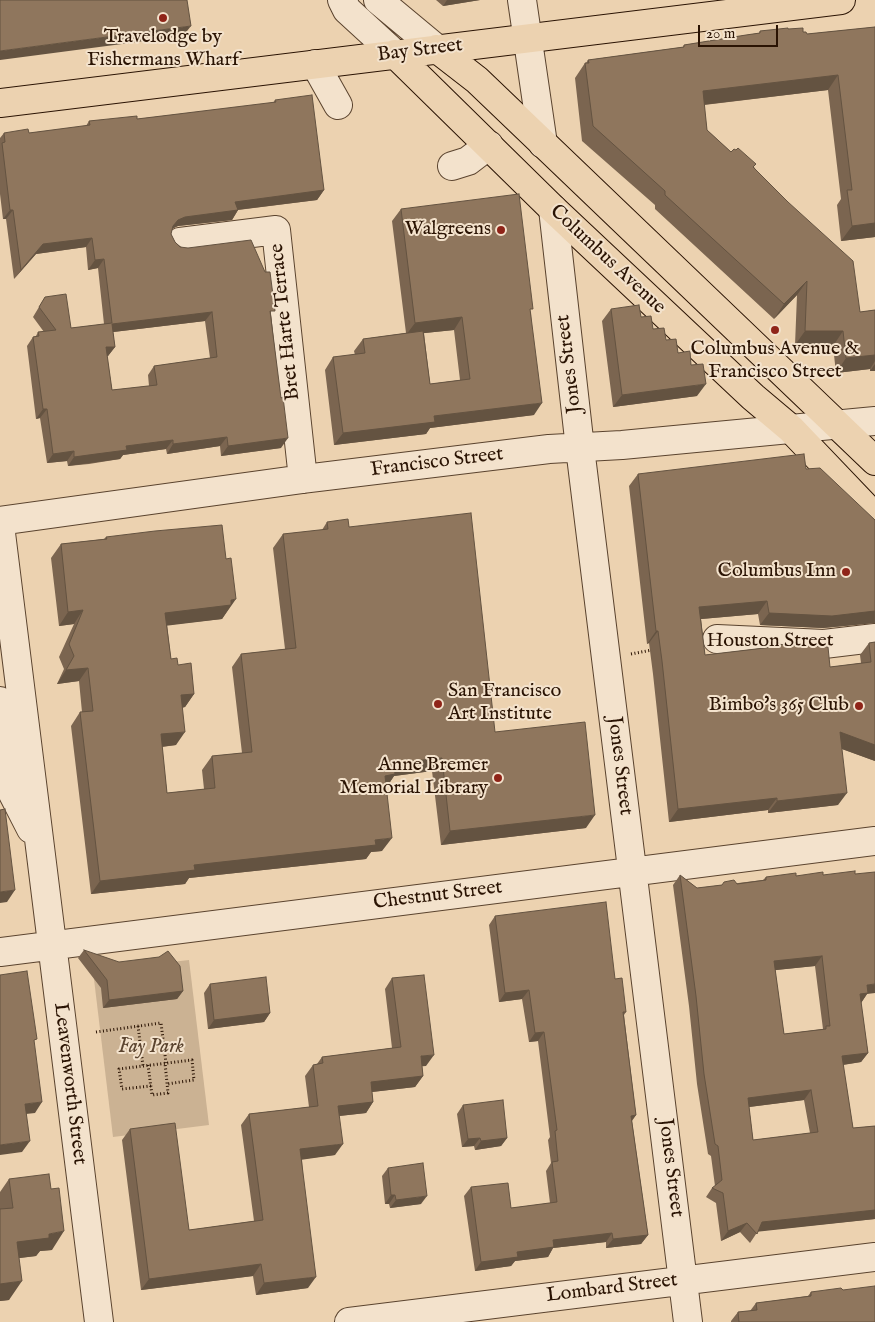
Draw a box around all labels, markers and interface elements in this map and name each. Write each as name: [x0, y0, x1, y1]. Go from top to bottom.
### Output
marker: Travelodge by Fishermans Wharf: [157, 12, 169, 24]
scale bar: [700, 15, 780, 47]
text: 20 m: [706, 24, 735, 43]
place label: Travelodge by Fishermans Wharf: [87, 26, 239, 73]
street label: Bay Street: [376, 34, 464, 68]
street label: Columbus Avenue: [544, 200, 670, 320]
place label: Walgreens: [405, 218, 491, 242]
marker: Walgreens: [495, 224, 507, 236]
street label: Bret Harte Terrace: [266, 242, 306, 402]
street label: Jones Street: [552, 313, 588, 415]
marker: Columbus Avenue & Francisco Street: [769, 324, 781, 336]
place label: Columbus Avenue & Francisco Street: [691, 338, 859, 385]
street label: Francisco Street: [369, 443, 505, 483]
place label: Columbus Inn: [718, 560, 836, 584]
marker: Columbus Inn: [840, 566, 852, 578]
street label: Houston Street: [706, 630, 834, 654]
place label: San Francisco Art Institute: [448, 680, 561, 727]
place label: Bimbo's 365 Club: [709, 694, 849, 718]
marker: San Francisco Art Institute: [432, 698, 444, 710]
marker: Bimbo's 365 Club: [853, 700, 865, 712]
street label: Jones Street: [601, 715, 637, 817]
place label: Anne Bremer Memorial Library: [340, 754, 488, 801]
marker: Anne Bremer Memorial Library: [492, 772, 504, 784]
street label: Chestnut Street: [372, 876, 504, 916]
street label: Leavenworth Street: [47, 1002, 91, 1166]
park label: Fay Park: [118, 1036, 184, 1060]
street label: Jones Street: [652, 1117, 688, 1219]
street label: Lombard Street: [545, 1269, 679, 1309]

